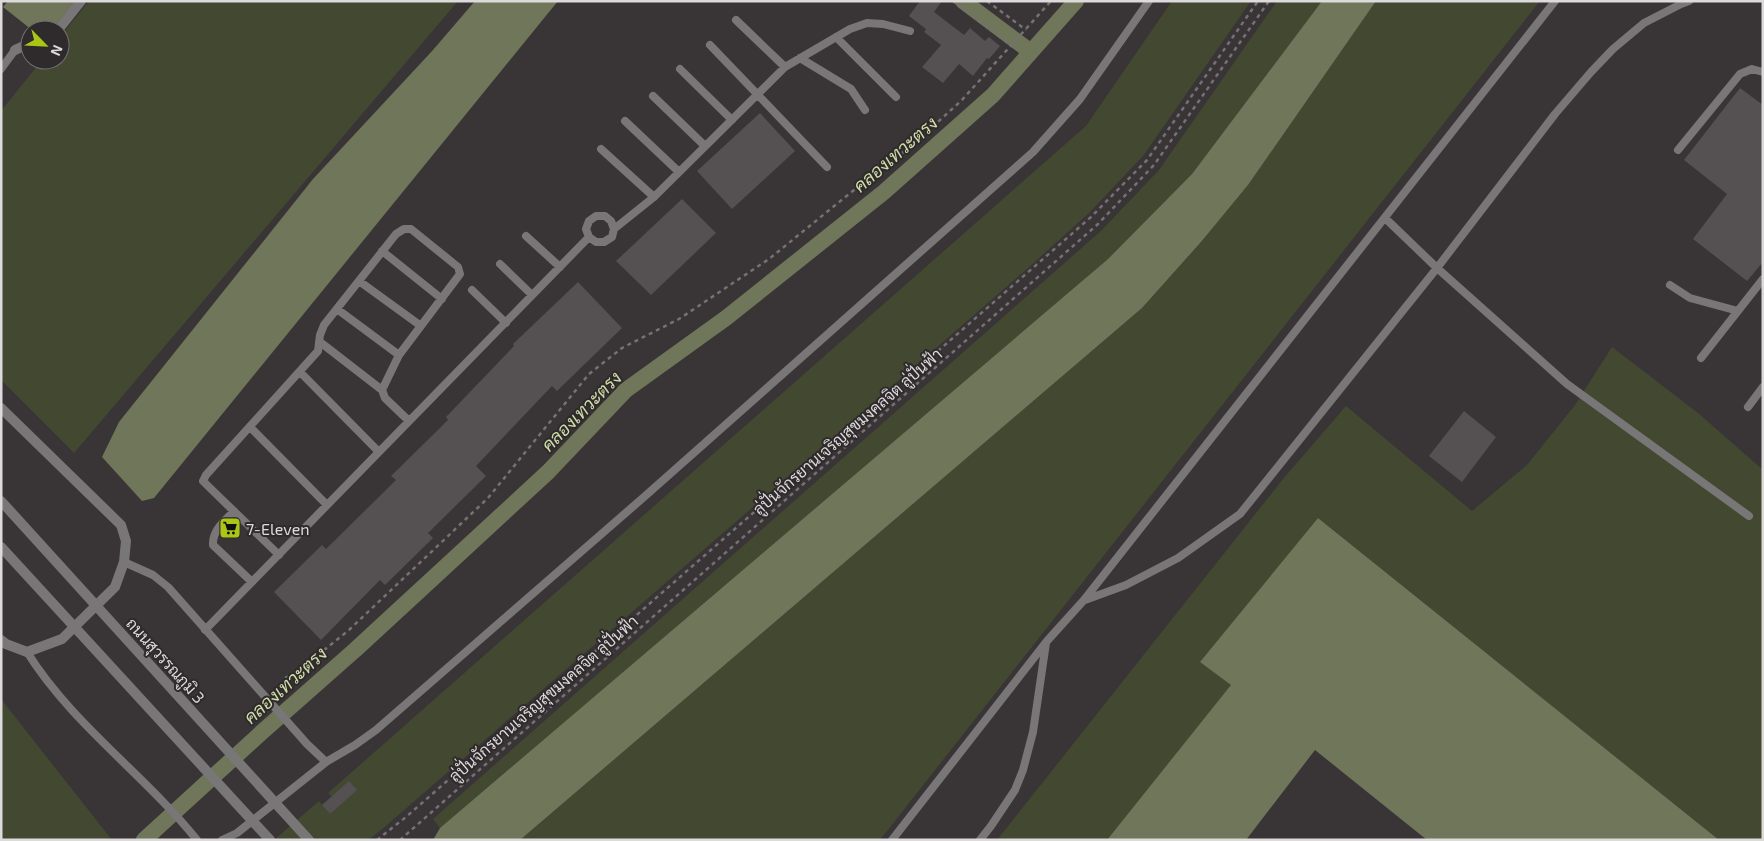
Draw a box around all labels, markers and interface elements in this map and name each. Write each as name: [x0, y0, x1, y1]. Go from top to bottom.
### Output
north arrow: [20, 20, 70, 70]
text: N: [48, 42, 67, 59]
water label: คลองเทวะตรง: [849, 112, 941, 196]
street label: ลู่ปั่นจักรยานเจริญสุขมงคลจิต ลู่ปั่นฟ้า: [746, 341, 947, 520]
water label: คลองเทวะตรง: [536, 366, 626, 456]
supermarket icon: 7-Eleven: [218, 516, 242, 540]
place label: 7-Eleven: [246, 519, 310, 538]
street label: ลู่ปั่นจักรยานเจริญสุขมงคลจิต ลู่ปั่นฟ้า: [442, 608, 643, 787]
street label: ถนนสุวรรณภูมิ 3: [121, 613, 209, 709]
water label: คลองเทวะตรง: [239, 642, 331, 728]

